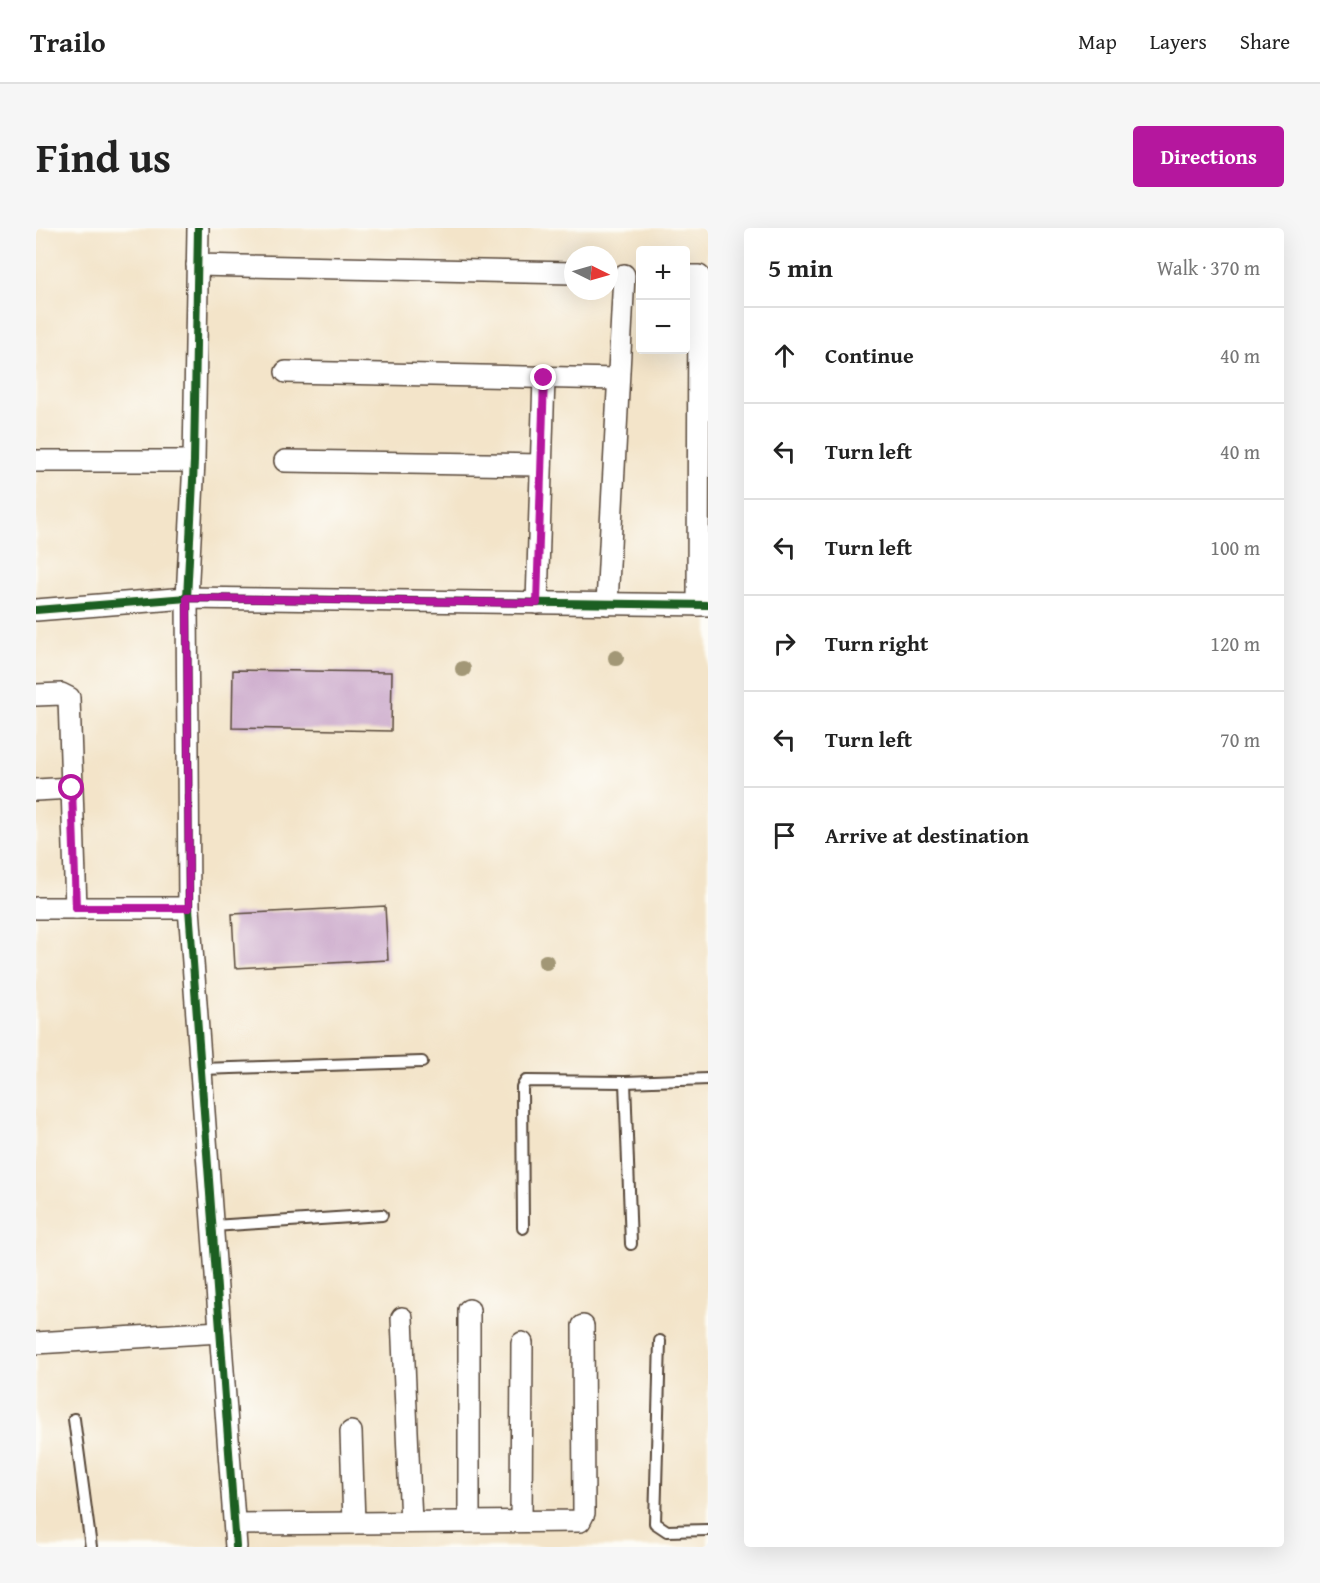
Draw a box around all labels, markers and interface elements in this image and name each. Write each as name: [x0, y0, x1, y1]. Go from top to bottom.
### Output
text: Trailo: [30, 21, 106, 62]
text: Map: [1078, 26, 1117, 57]
text: Layers: [1150, 26, 1207, 57]
text: Share: [1240, 26, 1290, 57]
text: Find us: [36, 126, 171, 187]
button: Directions: [1133, 126, 1284, 187]
north arrow: [564, 246, 618, 300]
map controls: [636, 246, 690, 354]
button: +: [636, 246, 690, 300]
text: 5 min: [768, 248, 833, 287]
text: Walk · 370 m: [1157, 253, 1260, 282]
button: −: [636, 300, 690, 354]
icon: ahead: [768, 339, 801, 372]
text: Continue: [825, 339, 914, 371]
text: 40 m: [1220, 341, 1260, 370]
route end: [530, 364, 556, 390]
icon: left: [768, 435, 801, 468]
text: Turn left: [825, 435, 912, 467]
text: 40 m: [1220, 437, 1260, 466]
icon: left: [768, 531, 801, 564]
text: Turn left: [825, 531, 912, 563]
text: 100 m: [1210, 533, 1260, 562]
icon: right: [768, 627, 801, 660]
text: Turn right: [825, 627, 928, 659]
text: 120 m: [1210, 629, 1260, 658]
icon: left: [768, 723, 801, 756]
text: Turn left: [825, 723, 912, 755]
text: 70 m: [1220, 725, 1260, 754]
route start: [58, 774, 84, 800]
icon: arrive: [768, 819, 801, 852]
text: Arrive at destination: [825, 819, 1029, 851]

